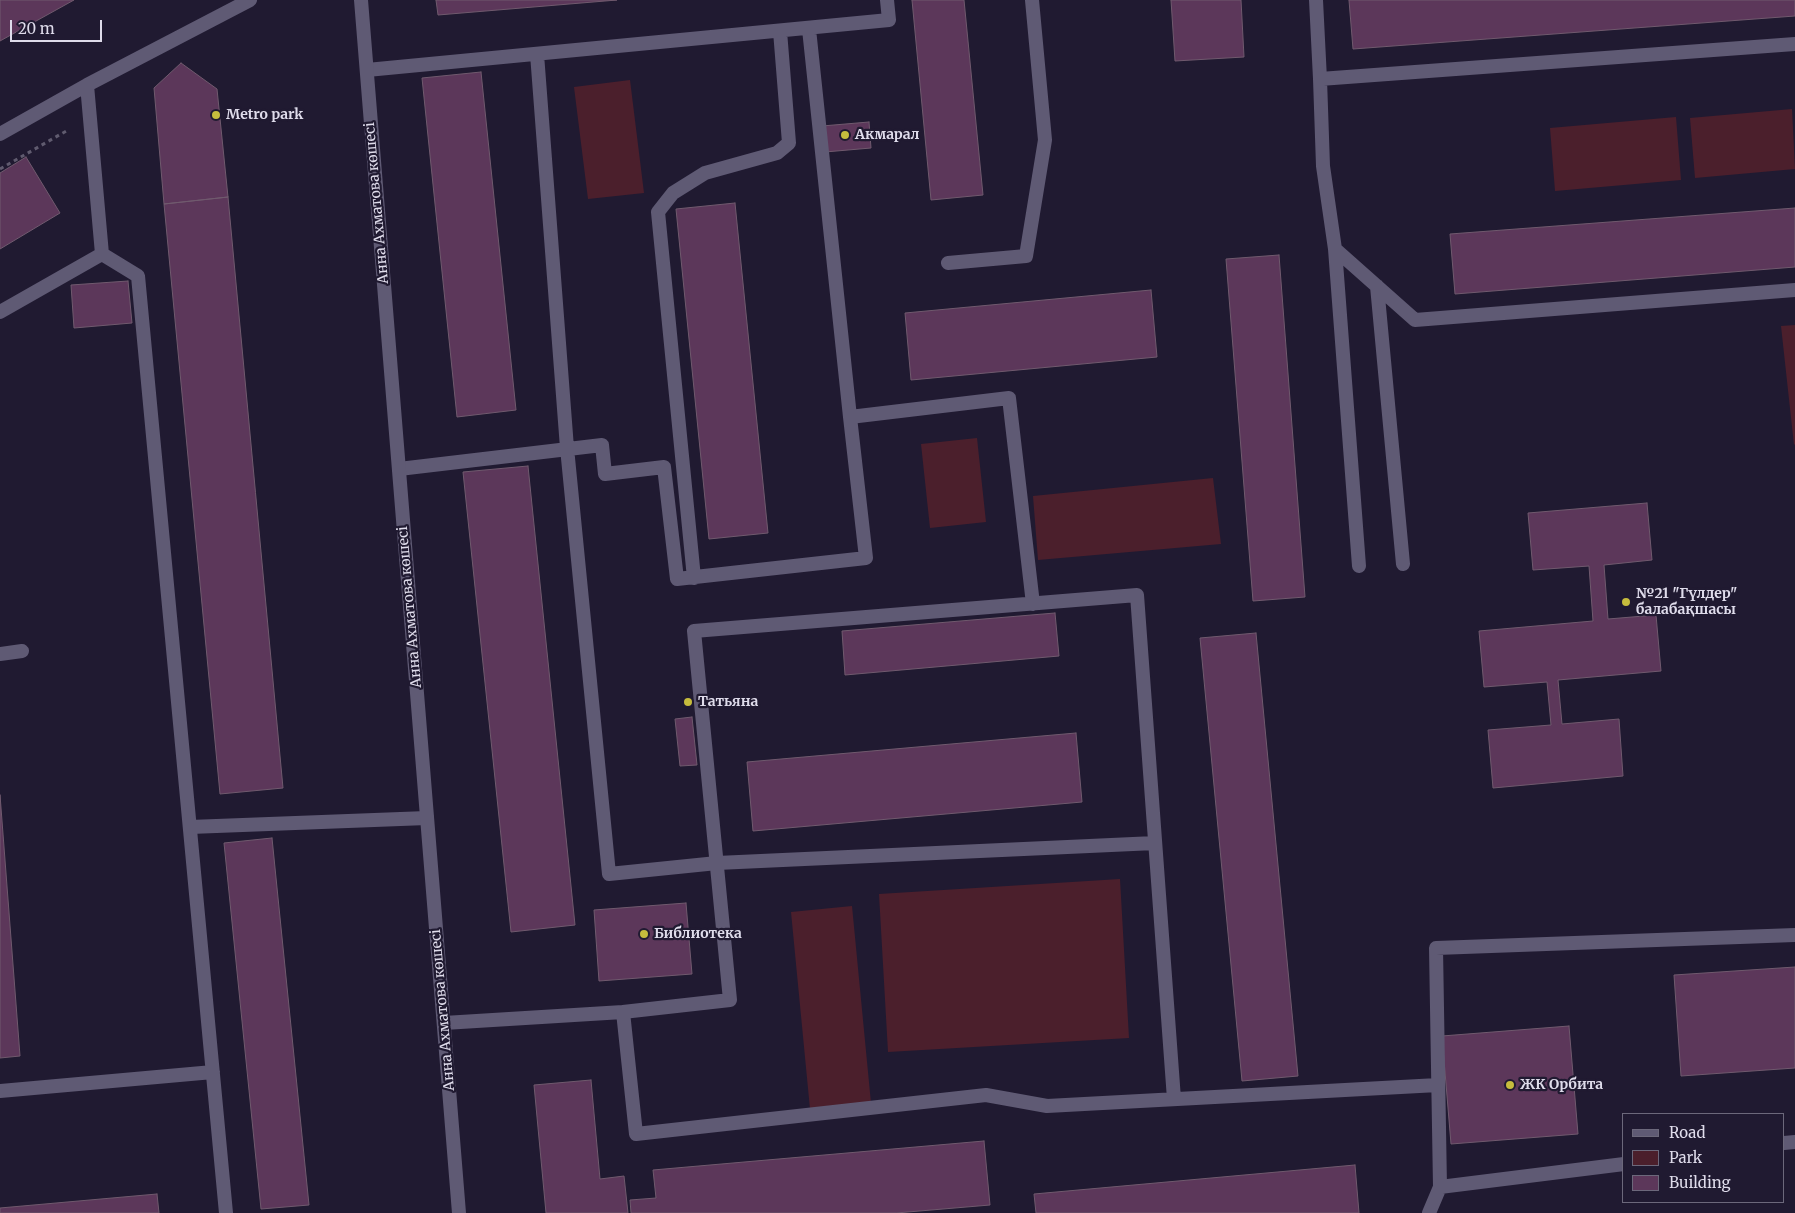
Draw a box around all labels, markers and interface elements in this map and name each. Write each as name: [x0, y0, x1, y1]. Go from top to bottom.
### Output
scale bar: [12, 10, 105, 42]
text: 20 m: [18, 19, 55, 38]
place label: Metro park: [226, 107, 303, 123]
marker: Metro park: [210, 109, 222, 121]
street label: Анна Ахматова көшесі: [362, 121, 392, 285]
place label: Акмарал: [855, 127, 919, 143]
marker: Акмарал: [839, 129, 851, 141]
street label: Анна Ахматова көшесі: [395, 525, 425, 689]
place label: №21 "Гүлдер" балабақшасы: [1636, 586, 1737, 618]
marker: №21 "Гүлдер" балабақшасы: [1620, 596, 1632, 608]
place label: Татьяна: [698, 694, 758, 710]
marker: Татьяна: [682, 696, 694, 708]
place label: Библиотека: [654, 926, 742, 942]
street label: Анна Ахматова көшесі: [428, 928, 458, 1092]
marker: Библиотека: [638, 928, 650, 940]
place label: ЖК Орбита: [1520, 1077, 1603, 1093]
marker: ЖК Орбита: [1504, 1079, 1516, 1091]
legend: [1622, 1113, 1785, 1203]
text: Road: [1669, 1123, 1705, 1142]
text: Park: [1669, 1148, 1702, 1167]
text: Building: [1669, 1173, 1731, 1192]

